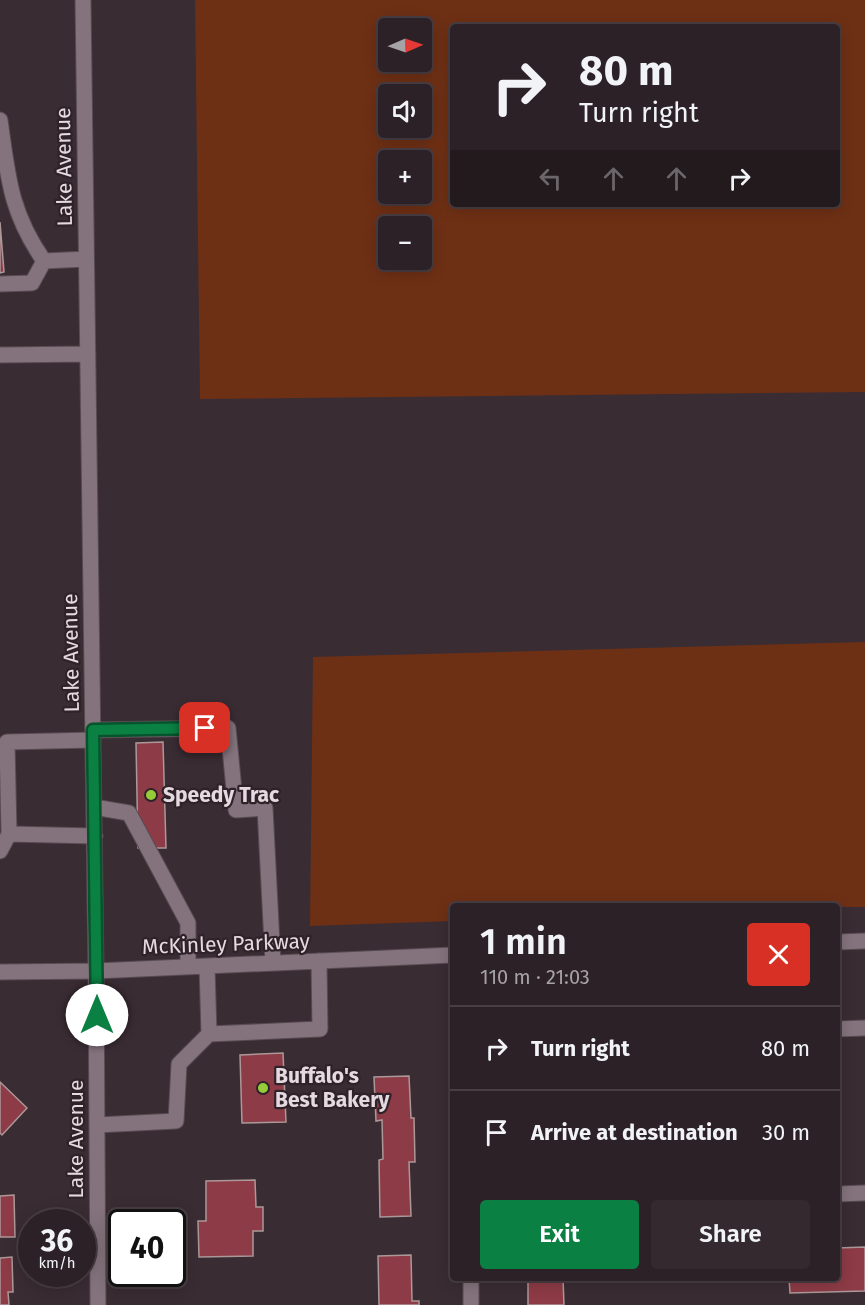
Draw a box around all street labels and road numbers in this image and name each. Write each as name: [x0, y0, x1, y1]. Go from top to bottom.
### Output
street label: Lake Avenue: [50, 107, 78, 227]
street label: Lake Avenue: [57, 593, 85, 713]
street label: McKinley Parkway: [142, 928, 311, 960]
street label: Lake Avenue: [63, 1080, 89, 1198]

